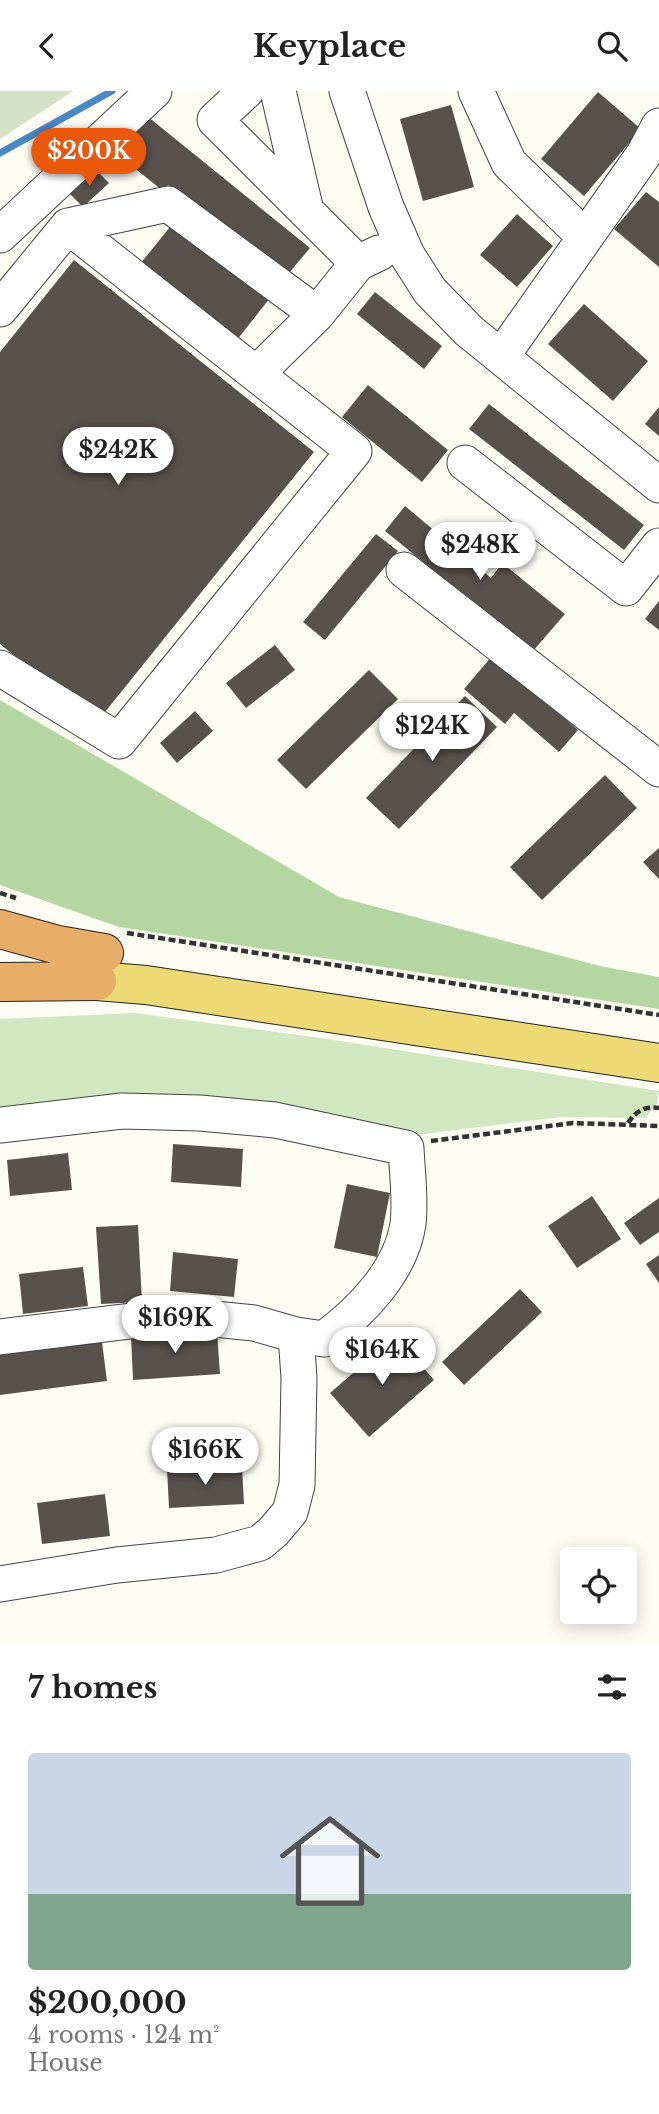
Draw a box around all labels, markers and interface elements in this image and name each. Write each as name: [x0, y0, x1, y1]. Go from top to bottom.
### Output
text: Keyplace: [253, 26, 406, 66]
icon: back: [28, 27, 66, 65]
icon: search: [593, 27, 631, 65]
pin: $200K: [40, 129, 138, 188]
text: $200K: [47, 137, 131, 165]
pin: $242K: [69, 427, 167, 487]
text: $242K: [79, 436, 157, 464]
pin: $248K: [431, 523, 529, 582]
text: $248K: [441, 531, 519, 559]
pin: $124K: [383, 703, 481, 763]
text: $124K: [395, 712, 469, 740]
pin: $169K: [126, 1295, 224, 1355]
text: $169K: [138, 1304, 212, 1332]
pin: $164K: [333, 1327, 431, 1387]
text: $164K: [345, 1336, 419, 1364]
pin: $166K: [156, 1427, 254, 1487]
text: $166K: [168, 1436, 242, 1464]
map controls: [560, 1547, 637, 1624]
button: locate: [560, 1547, 637, 1624]
icon: filters: [593, 1668, 631, 1706]
text: 7 homes: [28, 1669, 157, 1706]
icon: home: [267, 1798, 393, 1924]
text: $200,000: [28, 1984, 187, 2021]
text: 4 rooms · 124 m²: [28, 2021, 219, 2049]
text: House: [28, 2049, 103, 2077]

